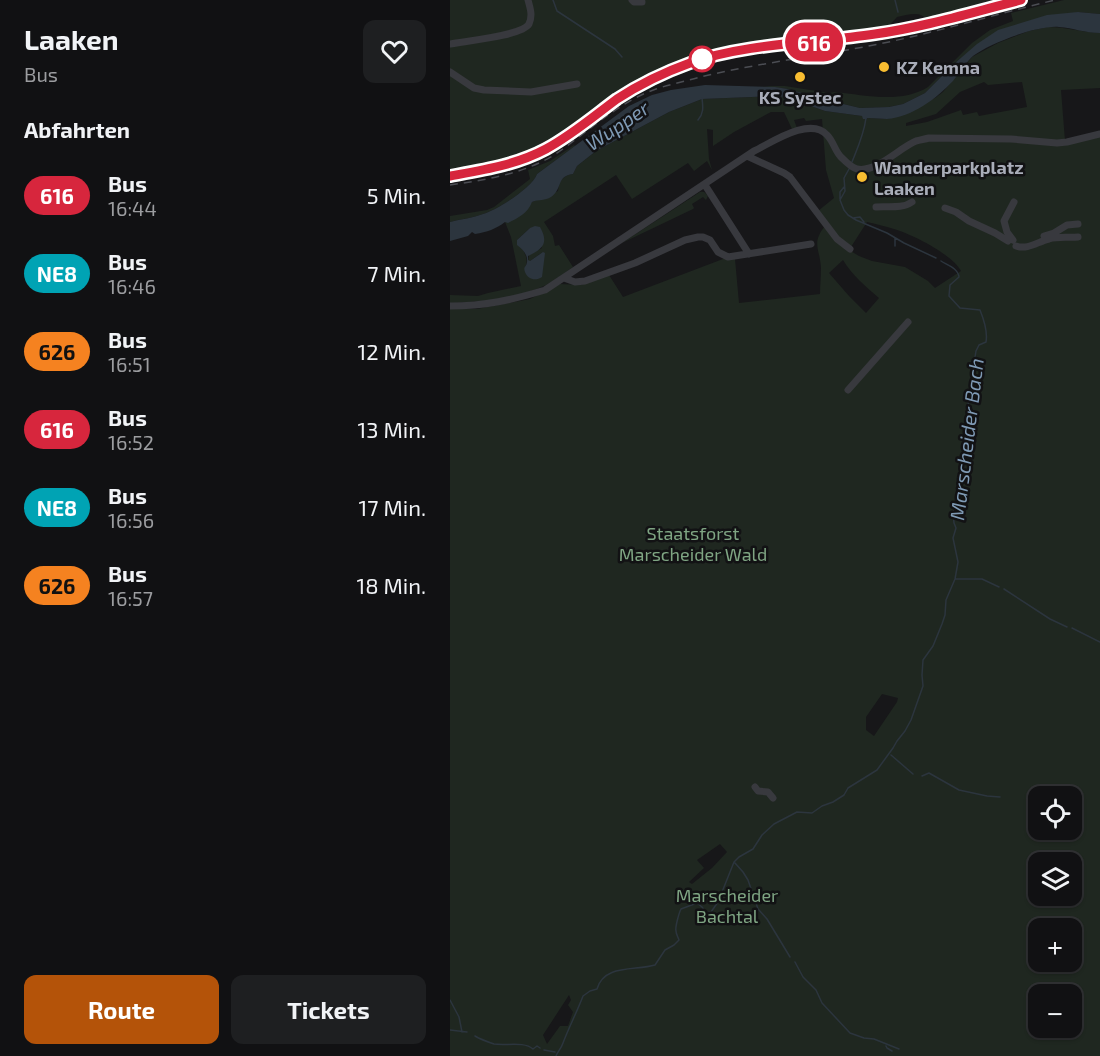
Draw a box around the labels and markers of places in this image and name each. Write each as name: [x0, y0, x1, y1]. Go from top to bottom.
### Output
unlabelled marker: [689, 46, 715, 72]
place label: KZ Kemna: [896, 56, 980, 78]
marker: KZ Kemna: [877, 60, 891, 74]
marker: KS Systec: [793, 70, 807, 84]
place label: KS Systec: [759, 86, 841, 108]
place label: Wanderparkplatz Laaken: [874, 156, 1024, 199]
marker: Wanderparkplatz Laaken: [855, 170, 869, 184]

